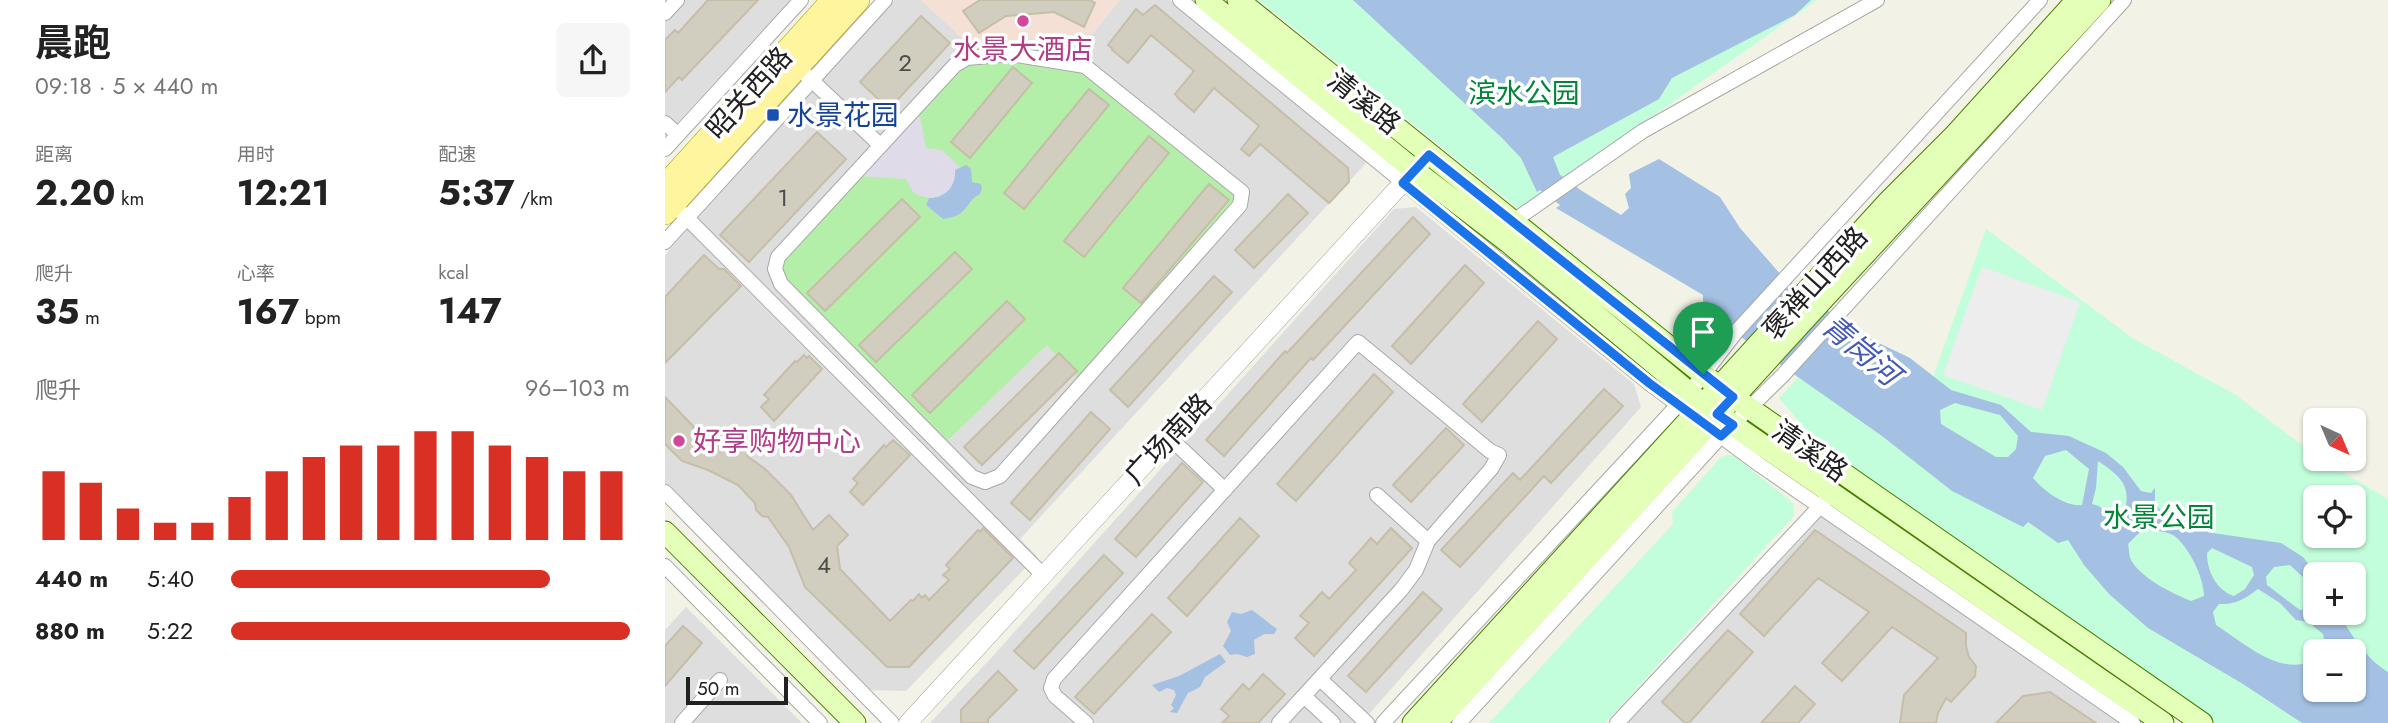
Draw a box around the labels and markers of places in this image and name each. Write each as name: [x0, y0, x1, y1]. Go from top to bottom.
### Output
marker: 水景大酒店: [1015, 13, 1031, 29]
place label: 水景大酒店: [953, 29, 1093, 70]
place label: 水景花园: [787, 95, 899, 136]
marker: 水景花园: [765, 107, 781, 123]
pin: [1673, 302, 1733, 374]
place label: 好享购物中心: [693, 421, 861, 462]
marker: 好享购物中心: [671, 433, 687, 449]

